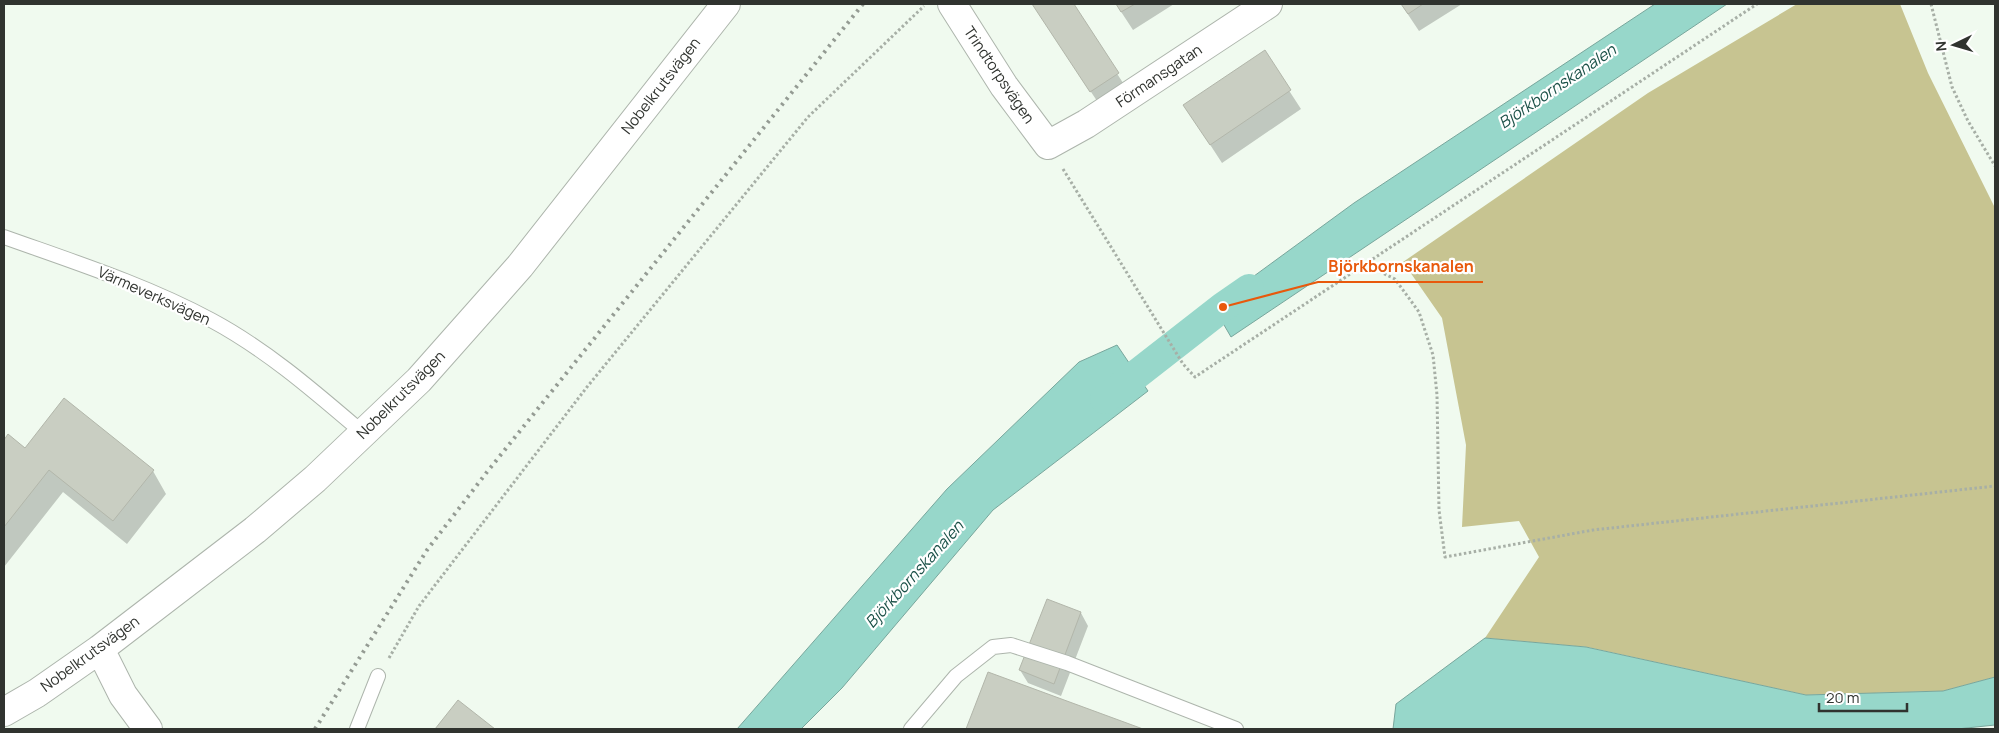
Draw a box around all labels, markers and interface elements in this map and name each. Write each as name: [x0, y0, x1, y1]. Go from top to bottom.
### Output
north arrow: [1929, 20, 1979, 70]
street label: Trindtorpsvägen: [959, 22, 1040, 128]
street label: Nobelkrutsvägen: [616, 33, 705, 138]
water label: Björkbornskanalen: [1494, 38, 1620, 133]
street label: Förmansgatan: [1111, 39, 1206, 112]
text: N: [1931, 40, 1950, 52]
callout: Björkbornskanalen: [1318, 251, 1483, 282]
text: Björkbornskanalen: [1328, 255, 1474, 277]
street label: Värmeverksvägen: [94, 261, 214, 330]
street label: Nobelkrutsvägen: [352, 346, 450, 444]
water label: Björkbornskanalen: [860, 515, 968, 632]
street label: Nobelkrutsvägen: [36, 611, 143, 697]
scale bar: [1819, 680, 1906, 712]
text: 20 m: [1826, 687, 1859, 708]

